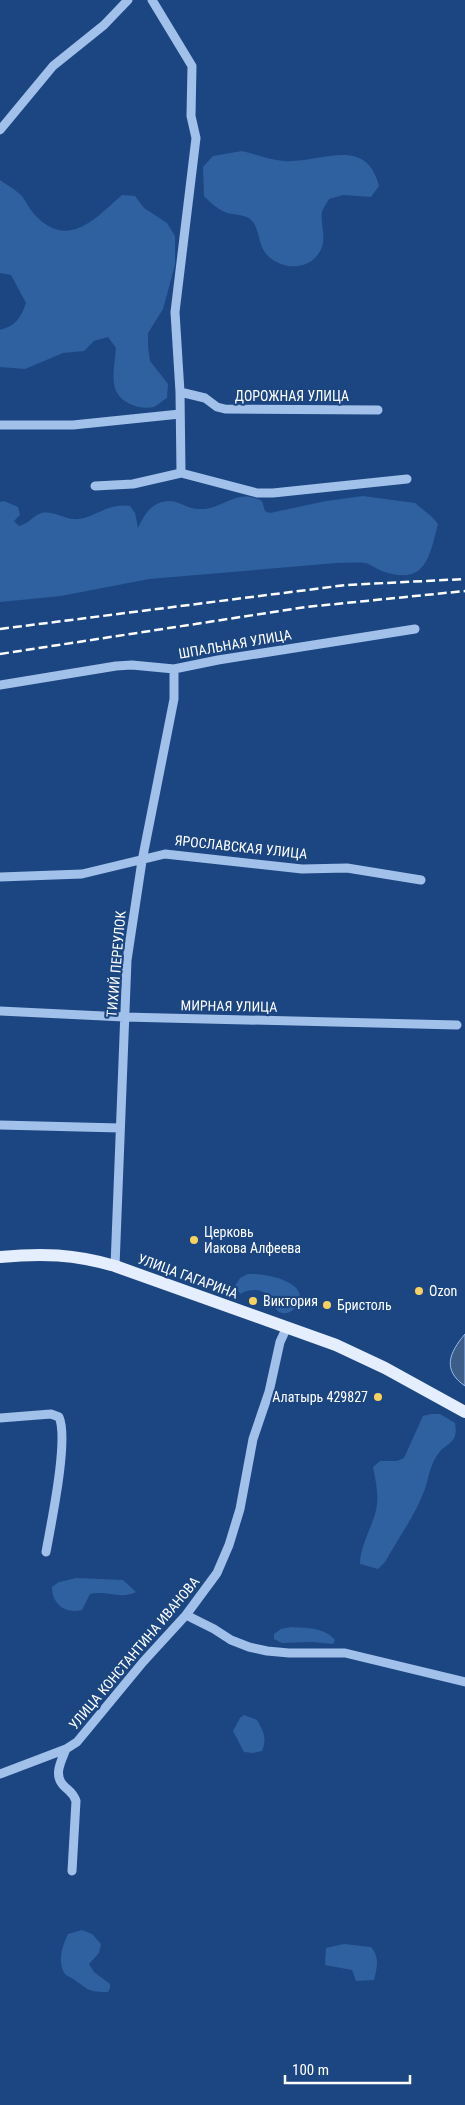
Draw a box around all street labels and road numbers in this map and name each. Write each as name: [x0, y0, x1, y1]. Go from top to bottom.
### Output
street label: ДОРОЖНАЯ УЛИЦА: [235, 388, 349, 404]
street label: ШПАЛЬНАЯ УЛИЦА: [177, 626, 293, 662]
street label: ЯРОСЛАВСКАЯ УЛИЦА: [174, 832, 308, 862]
street label: ТИХИЙ ПЕРЕУЛОК: [103, 910, 129, 1018]
street label: МИРНАЯ УЛИЦА: [181, 997, 277, 1015]
street label: УЛИЦА ГАГАРИНА: [136, 1250, 240, 1302]
street label: УЛИЦА КОНСТАНТИНА ИВАНОВА: [66, 1574, 202, 1732]

